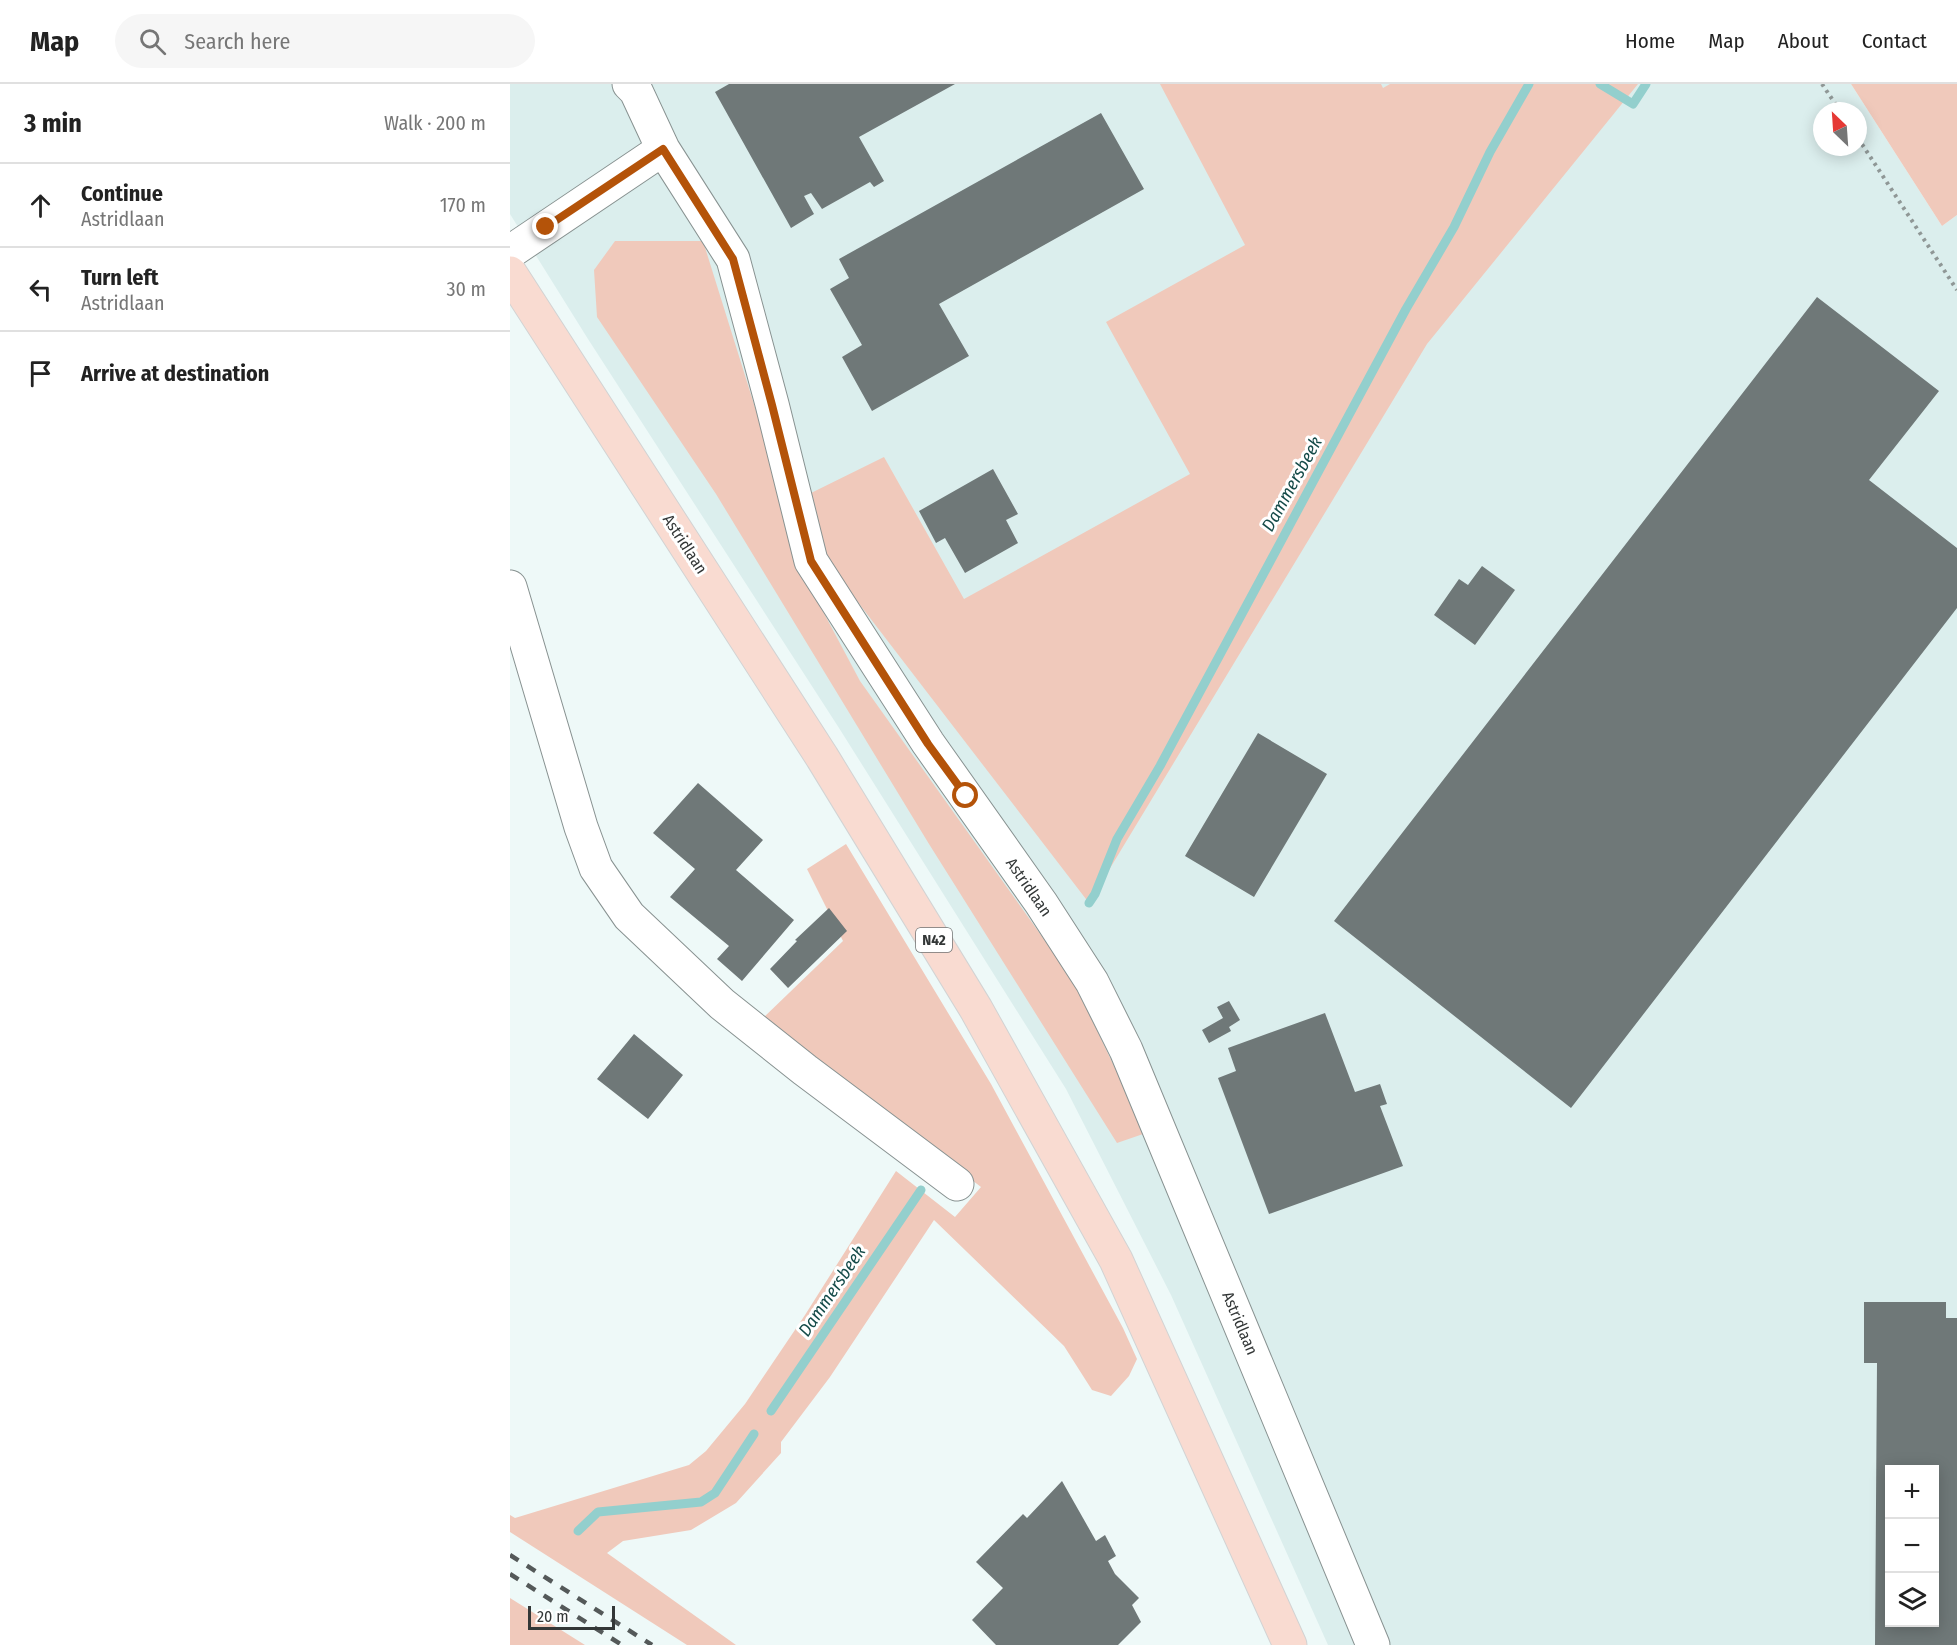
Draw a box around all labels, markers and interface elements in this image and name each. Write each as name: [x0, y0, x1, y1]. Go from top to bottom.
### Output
search box: [115, 14, 535, 68]
text: Map: [30, 25, 79, 58]
icon: search: [136, 25, 169, 58]
text: Search here: [184, 28, 290, 55]
text: Home: [1625, 28, 1675, 54]
text: Map: [1708, 28, 1745, 54]
text: About: [1778, 28, 1829, 54]
text: Contact: [1862, 28, 1927, 54]
north arrow: [1813, 102, 1867, 156]
text: 3 min: [24, 108, 82, 139]
text: Walk · 200 m: [384, 111, 486, 135]
text: Continue: [81, 180, 163, 207]
icon: ahead: [24, 189, 57, 222]
text: 170 m: [440, 193, 486, 217]
text: Astridlaan: [81, 207, 165, 231]
route end: [532, 213, 558, 239]
text: Turn left: [81, 264, 159, 291]
icon: left: [24, 273, 57, 306]
text: 30 m: [446, 277, 486, 301]
text: Astridlaan: [81, 291, 165, 315]
icon: arrive: [24, 357, 57, 390]
text: Arrive at destination: [81, 360, 269, 387]
water label: Dammersbeek: [1257, 433, 1327, 535]
street label: Astridlaan: [659, 511, 711, 577]
route start: [952, 782, 978, 808]
street label: Astridlaan: [1002, 854, 1056, 920]
road number: N42: [916, 928, 952, 952]
water label: Dammersbeek: [794, 1241, 870, 1341]
street label: Astridlaan: [1218, 1289, 1262, 1357]
map controls: [1885, 1465, 1939, 1627]
button: +: [1885, 1465, 1939, 1519]
button: −: [1885, 1519, 1939, 1573]
button: layers: [1885, 1573, 1939, 1627]
scale bar: [528, 1603, 615, 1630]
text: 20 m: [537, 1607, 568, 1626]

